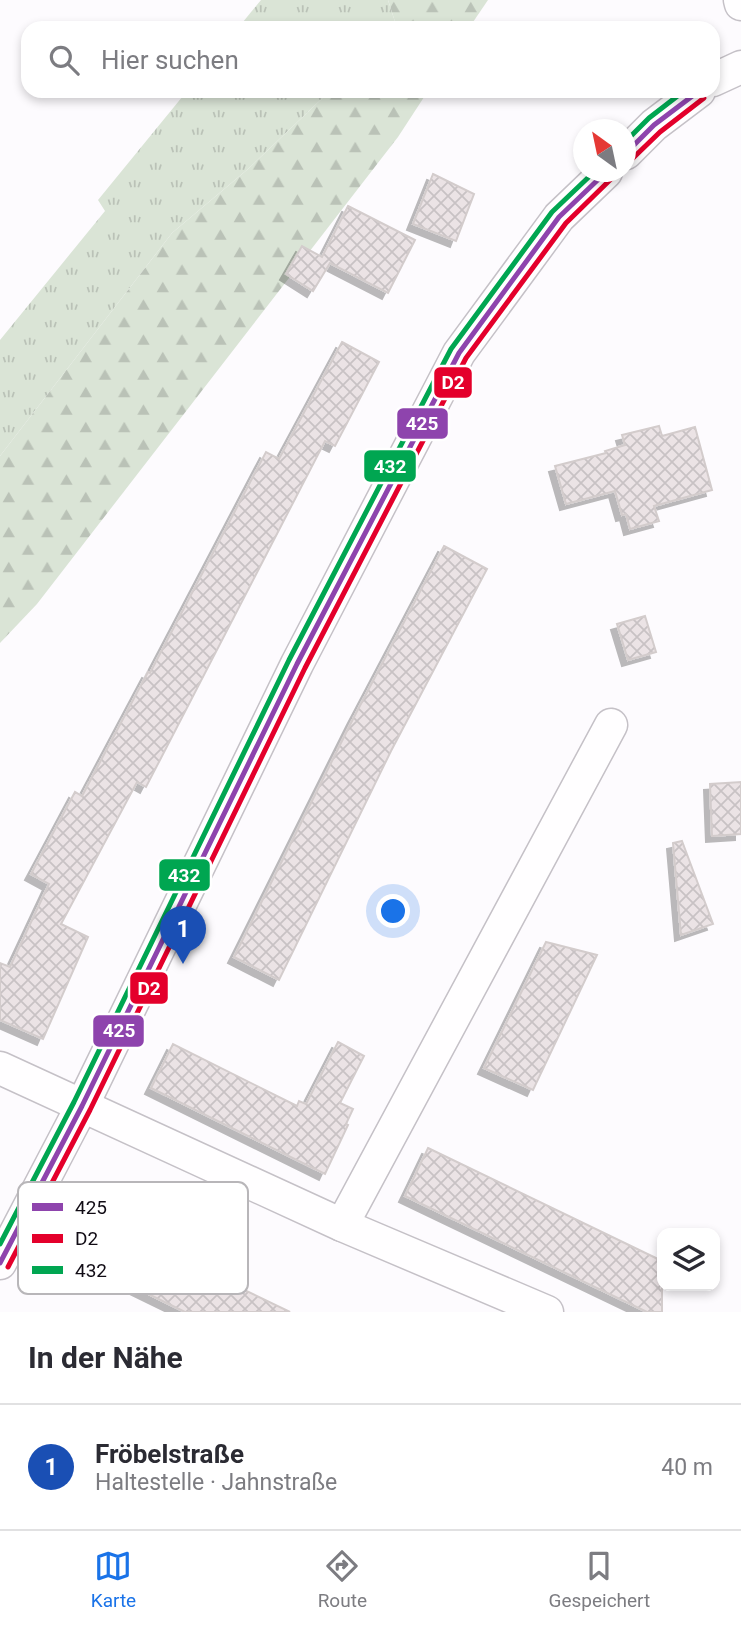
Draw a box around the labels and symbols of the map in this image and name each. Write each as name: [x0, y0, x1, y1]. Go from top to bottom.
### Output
north arrow: [573, 119, 636, 182]
line badge: D2: [433, 366, 473, 399]
text: D2: [441, 371, 465, 394]
line badge: 425: [396, 407, 449, 440]
text: 425: [406, 412, 438, 435]
line badge: 432: [363, 449, 417, 483]
text: 432: [374, 455, 406, 478]
line badge: 432: [158, 858, 211, 892]
text: 432: [168, 864, 200, 887]
your location: [376, 894, 410, 928]
pin: 1: [160, 906, 206, 964]
line badge: D2: [129, 971, 169, 1005]
text: D2: [137, 977, 161, 1000]
line badge: 425: [92, 1014, 145, 1048]
text: 425: [103, 1019, 135, 1042]
legend: [18, 1182, 248, 1294]
text: 425: [75, 1196, 107, 1219]
text: D2: [75, 1227, 98, 1250]
text: 432: [75, 1259, 107, 1282]

